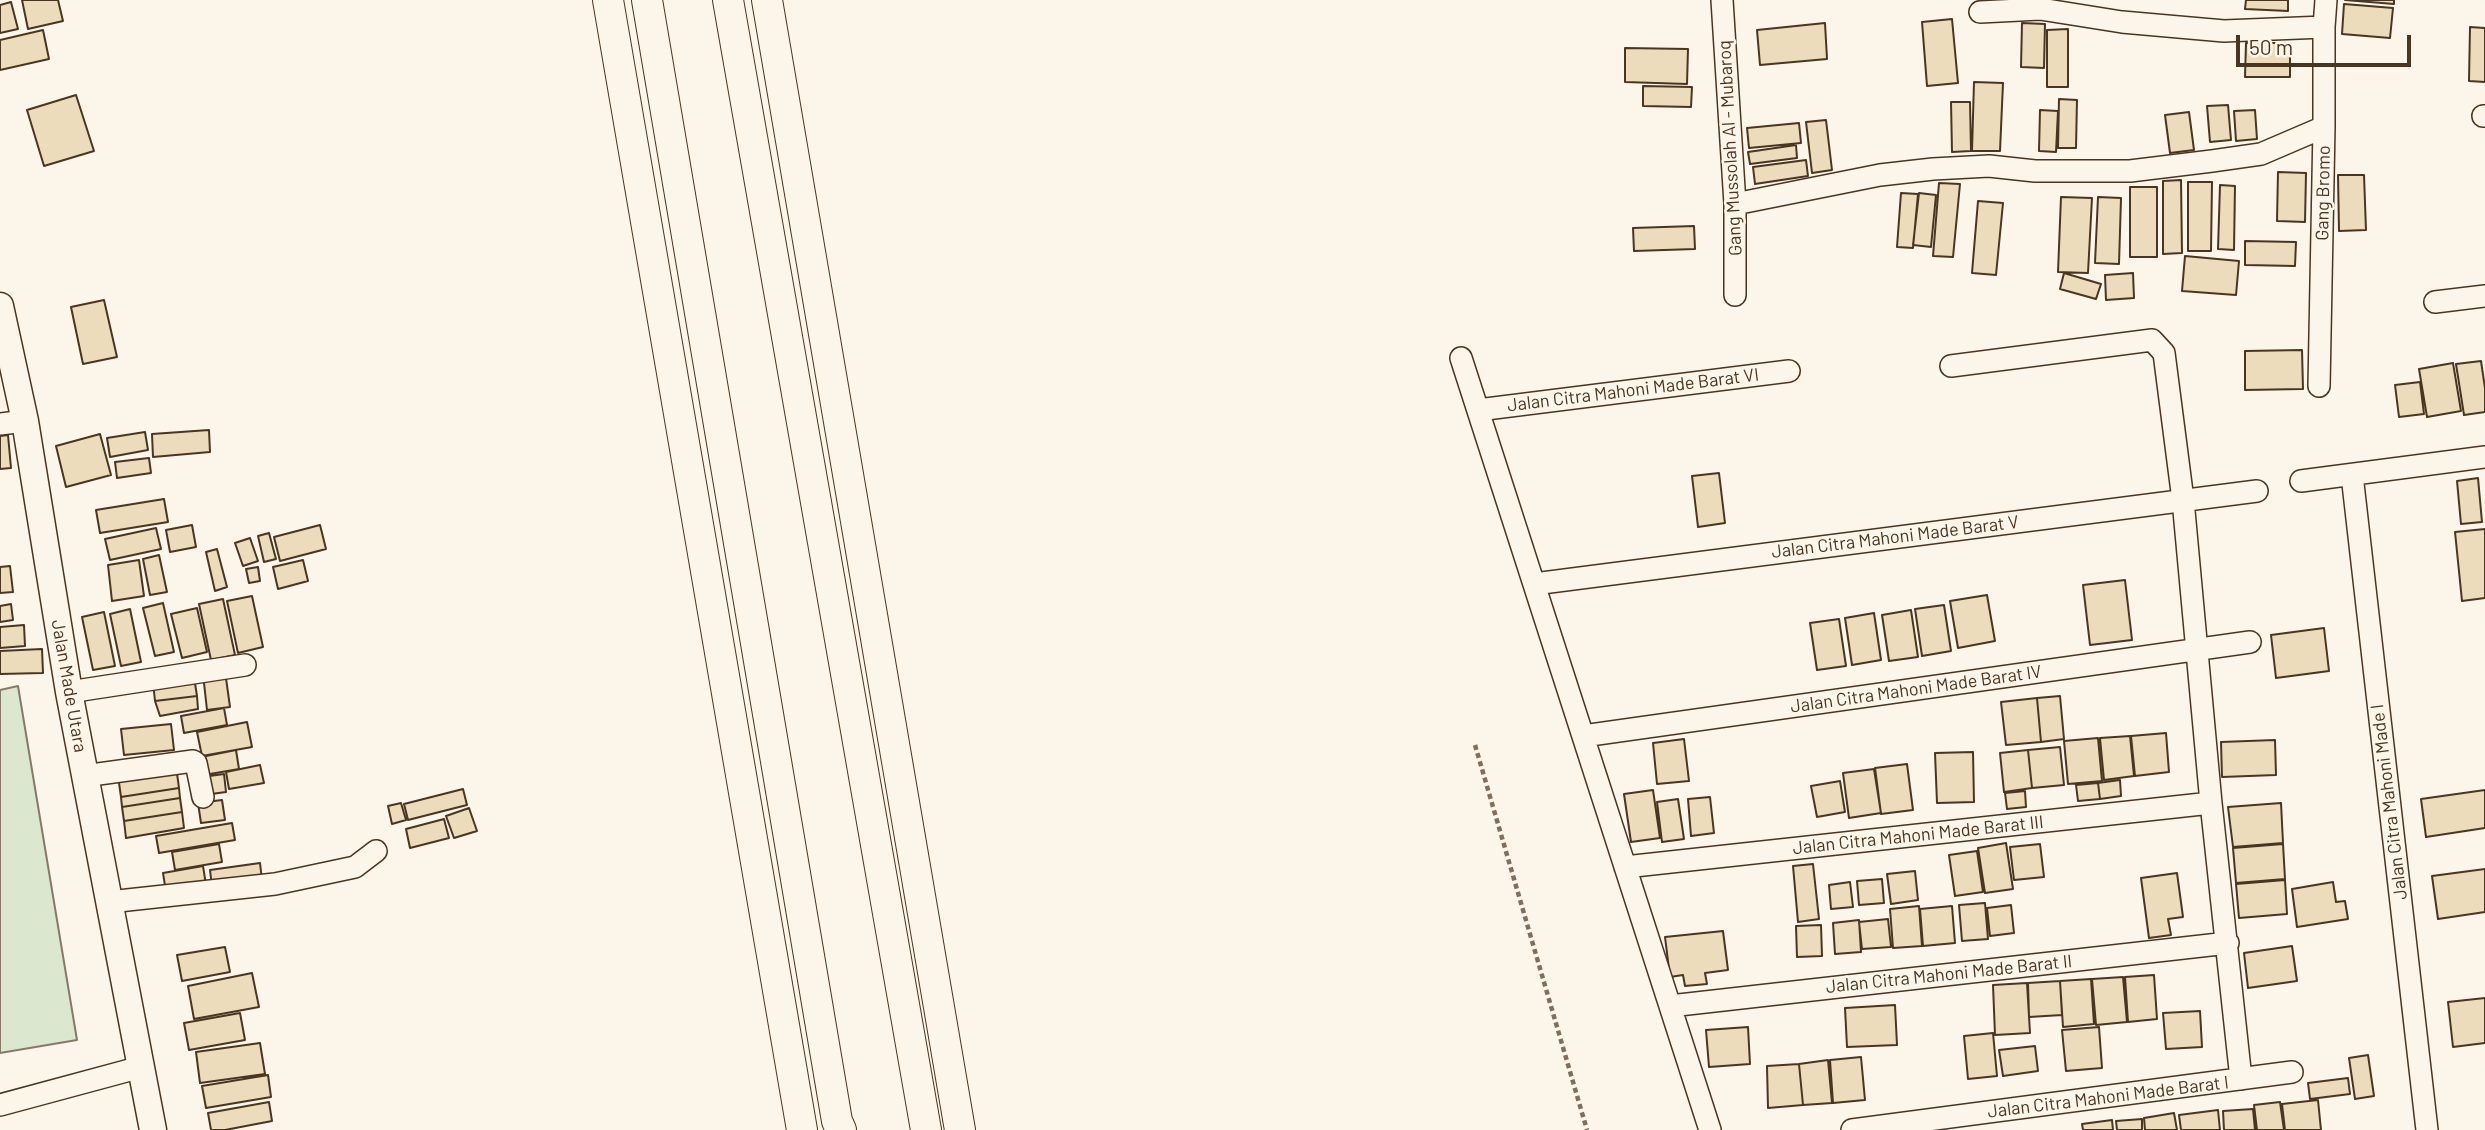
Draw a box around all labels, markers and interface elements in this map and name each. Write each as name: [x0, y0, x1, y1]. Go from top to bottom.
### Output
scale bar: [2240, 21, 2415, 65]
text: 50 m: [2249, 34, 2293, 59]
street label: Gang Mussolah Al - Mubaroq: [1714, 40, 1746, 256]
street label: Gang Bromo: [2311, 145, 2335, 241]
street label: Jalan Citra Mahoni Made Barat VI: [1506, 364, 1760, 416]
street label: Jalan Citra Mahoni Made Barat V: [1770, 511, 2020, 563]
street label: Jalan Made Utara: [47, 618, 91, 754]
street label: Jalan Citra Mahoni Made Barat IV: [1789, 661, 2043, 717]
street label: Jalan Citra Mahoni Made I: [2366, 703, 2412, 901]
street label: Jalan Citra Mahoni Made Barat III: [1791, 811, 2045, 859]
street label: Jalan Citra Mahoni Made Barat II: [1825, 950, 2073, 998]
street label: Jalan Citra Mahoni Made Barat I: [1986, 1071, 2230, 1123]

